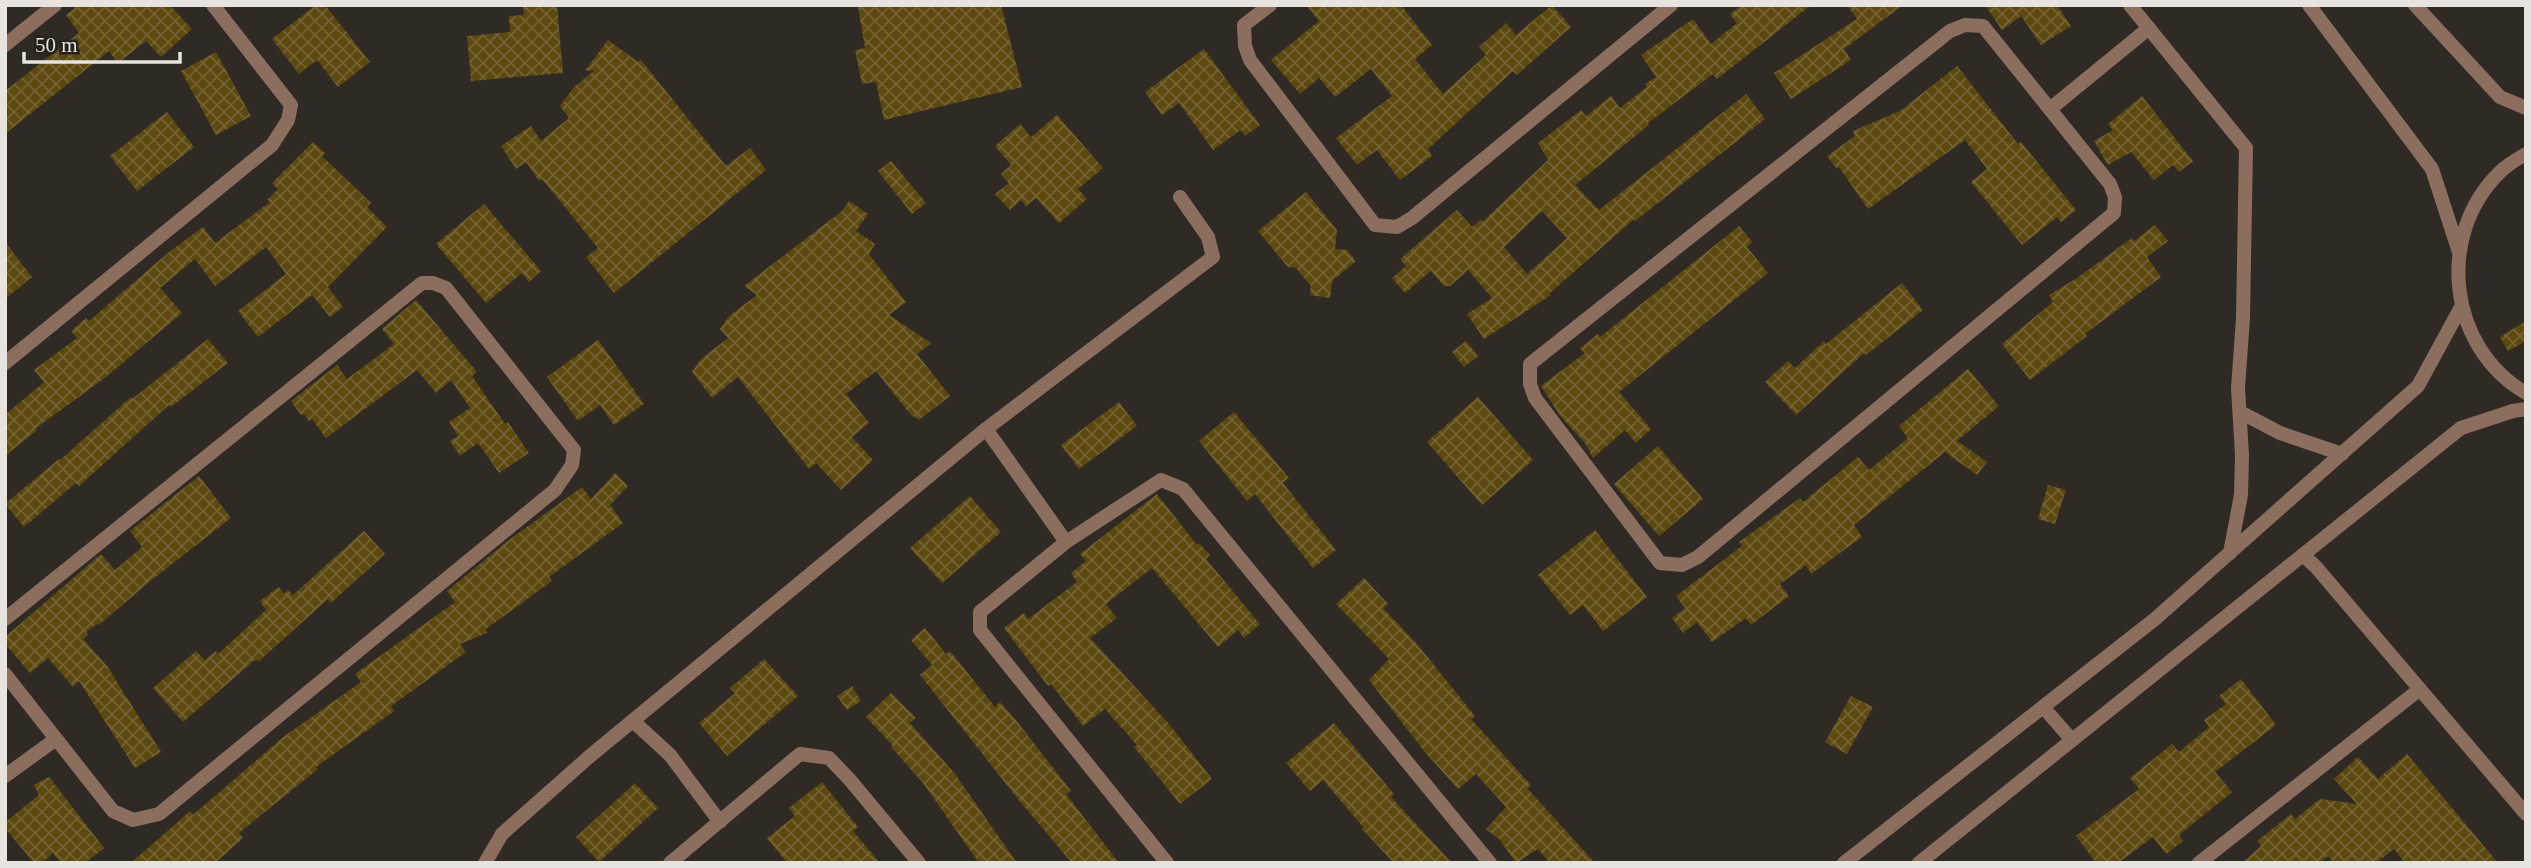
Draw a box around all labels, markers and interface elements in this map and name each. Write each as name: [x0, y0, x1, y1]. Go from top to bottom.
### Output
scale bar: [24, 21, 180, 65]
text: 50 m: [35, 33, 78, 57]

